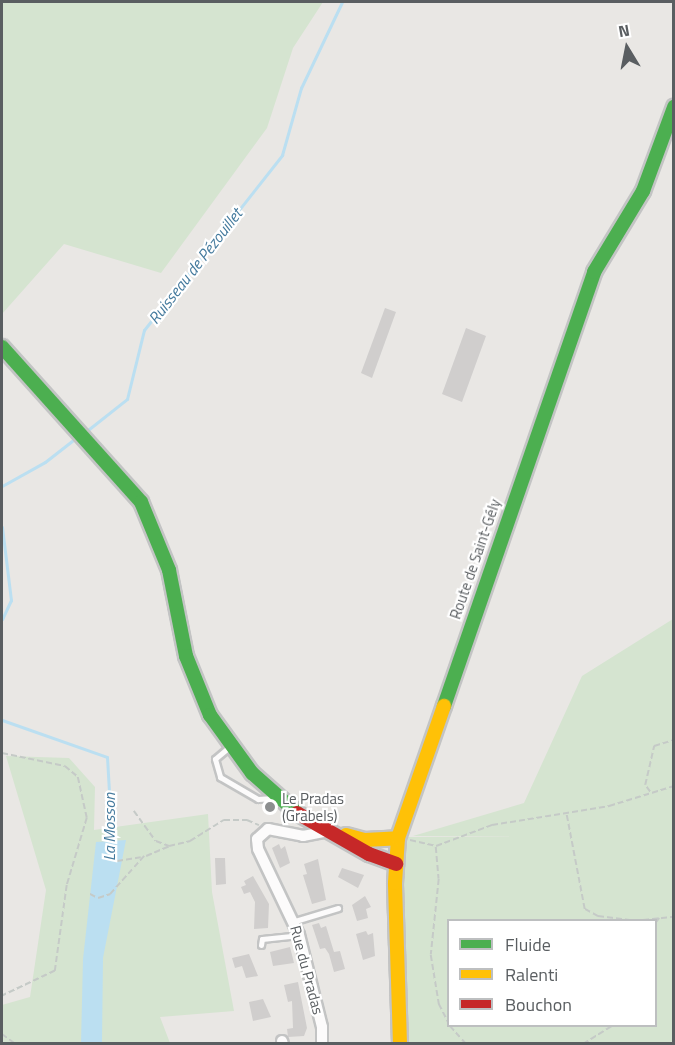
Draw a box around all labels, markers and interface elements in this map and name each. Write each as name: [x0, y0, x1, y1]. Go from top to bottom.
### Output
text: N: [616, 17, 631, 43]
north arrow: [597, 18, 657, 78]
water label: Ruisseau de Pézouillet: [144, 205, 246, 327]
street label: Route de Saint-Gély: [446, 497, 504, 621]
place label: Le Pradas (Grabels): [282, 789, 344, 824]
water label: La Mosson: [99, 793, 119, 861]
marker: Le Pradas (Grabels): [263, 800, 277, 814]
legend: [447, 919, 657, 1027]
street label: Rue du Pradas: [286, 924, 328, 1016]
text: Fluide: [505, 931, 551, 958]
text: Ralenti: [505, 961, 558, 988]
text: Bouchon: [505, 991, 572, 1018]

